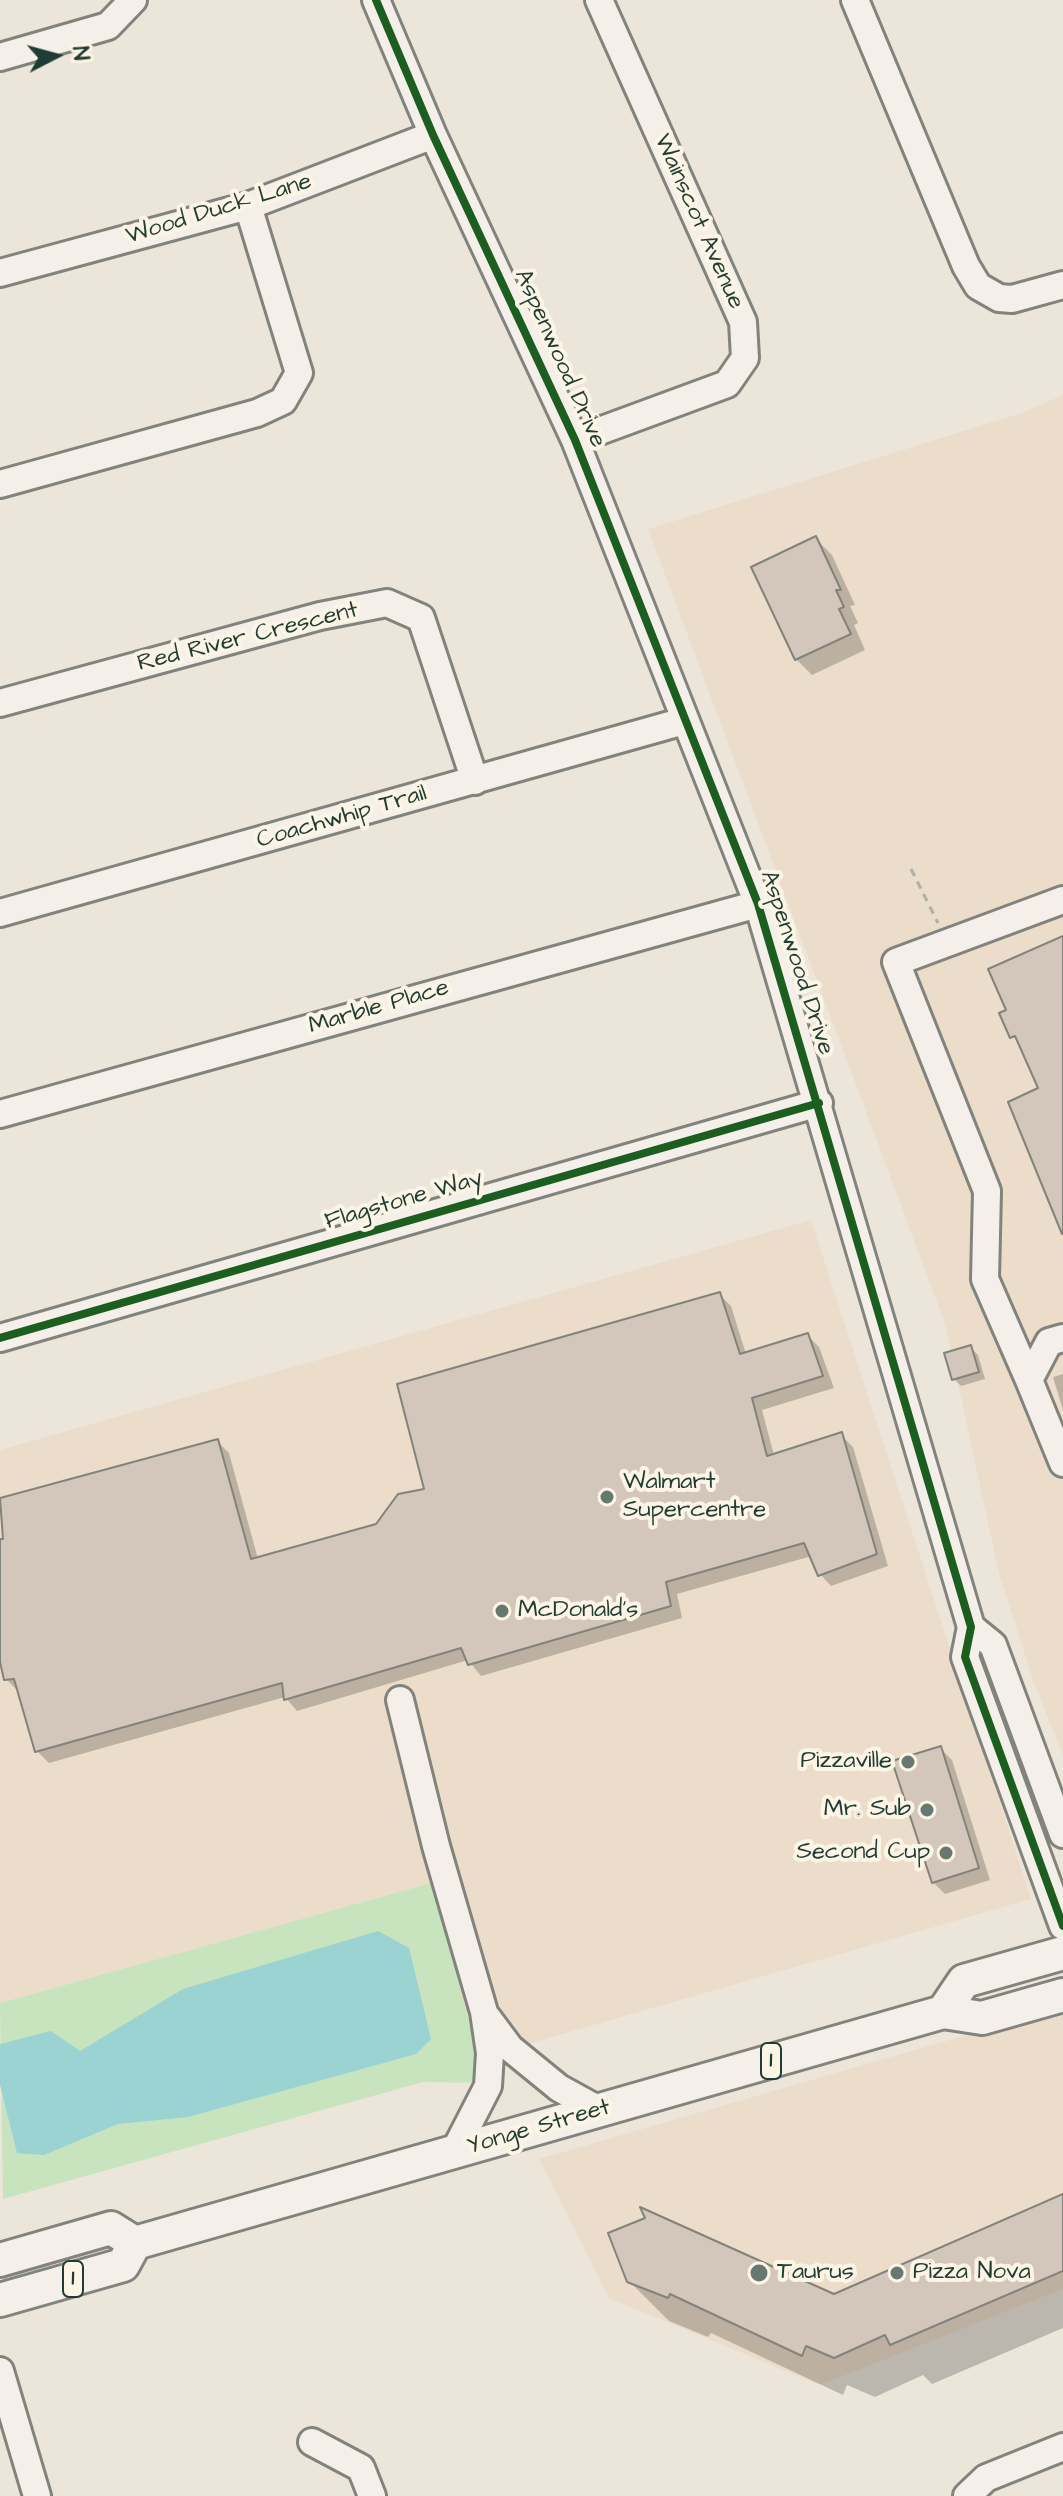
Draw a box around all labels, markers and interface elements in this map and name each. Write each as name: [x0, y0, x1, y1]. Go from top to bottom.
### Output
north arrow: [16, 16, 96, 96]
text: N: [64, 45, 97, 62]
street label: Wainscot Avenue: [647, 130, 749, 314]
street label: Wood Duck Lane: [123, 168, 315, 252]
street label: Aspenwood Drive: [507, 265, 611, 453]
street label: Red River Crescent: [135, 597, 361, 679]
street label: Coachwhip Trail: [254, 780, 430, 856]
street label: Aspenwood Drive: [753, 867, 839, 1059]
street label: Marble Place: [306, 974, 452, 1042]
street label: Flagstone Way: [322, 1165, 486, 1237]
place label: Walmart Supercentre: [623, 1469, 766, 1525]
marker: Walmart Supercentre: [598, 1488, 616, 1506]
place label: McDonald's: [518, 1597, 638, 1625]
marker: McDonald's: [493, 1602, 511, 1620]
place label: Pizzaville: [800, 1748, 892, 1776]
marker: Pizzaville: [899, 1753, 917, 1771]
place label: Mr. Sub: [824, 1796, 911, 1824]
marker: Mr. Sub: [918, 1801, 936, 1819]
place label: Second Cup: [796, 1839, 930, 1867]
marker: Second Cup: [937, 1844, 955, 1862]
road number: 1: [761, 2043, 781, 2079]
street label: Yonge Street: [464, 2094, 614, 2162]
place label: Taurus: [777, 2259, 854, 2287]
place label: Pizza Nova: [913, 2259, 1031, 2287]
road number: 1: [63, 2261, 83, 2297]
marker: Taurus: [748, 2262, 770, 2284]
marker: Pizza Nova: [888, 2264, 906, 2282]

